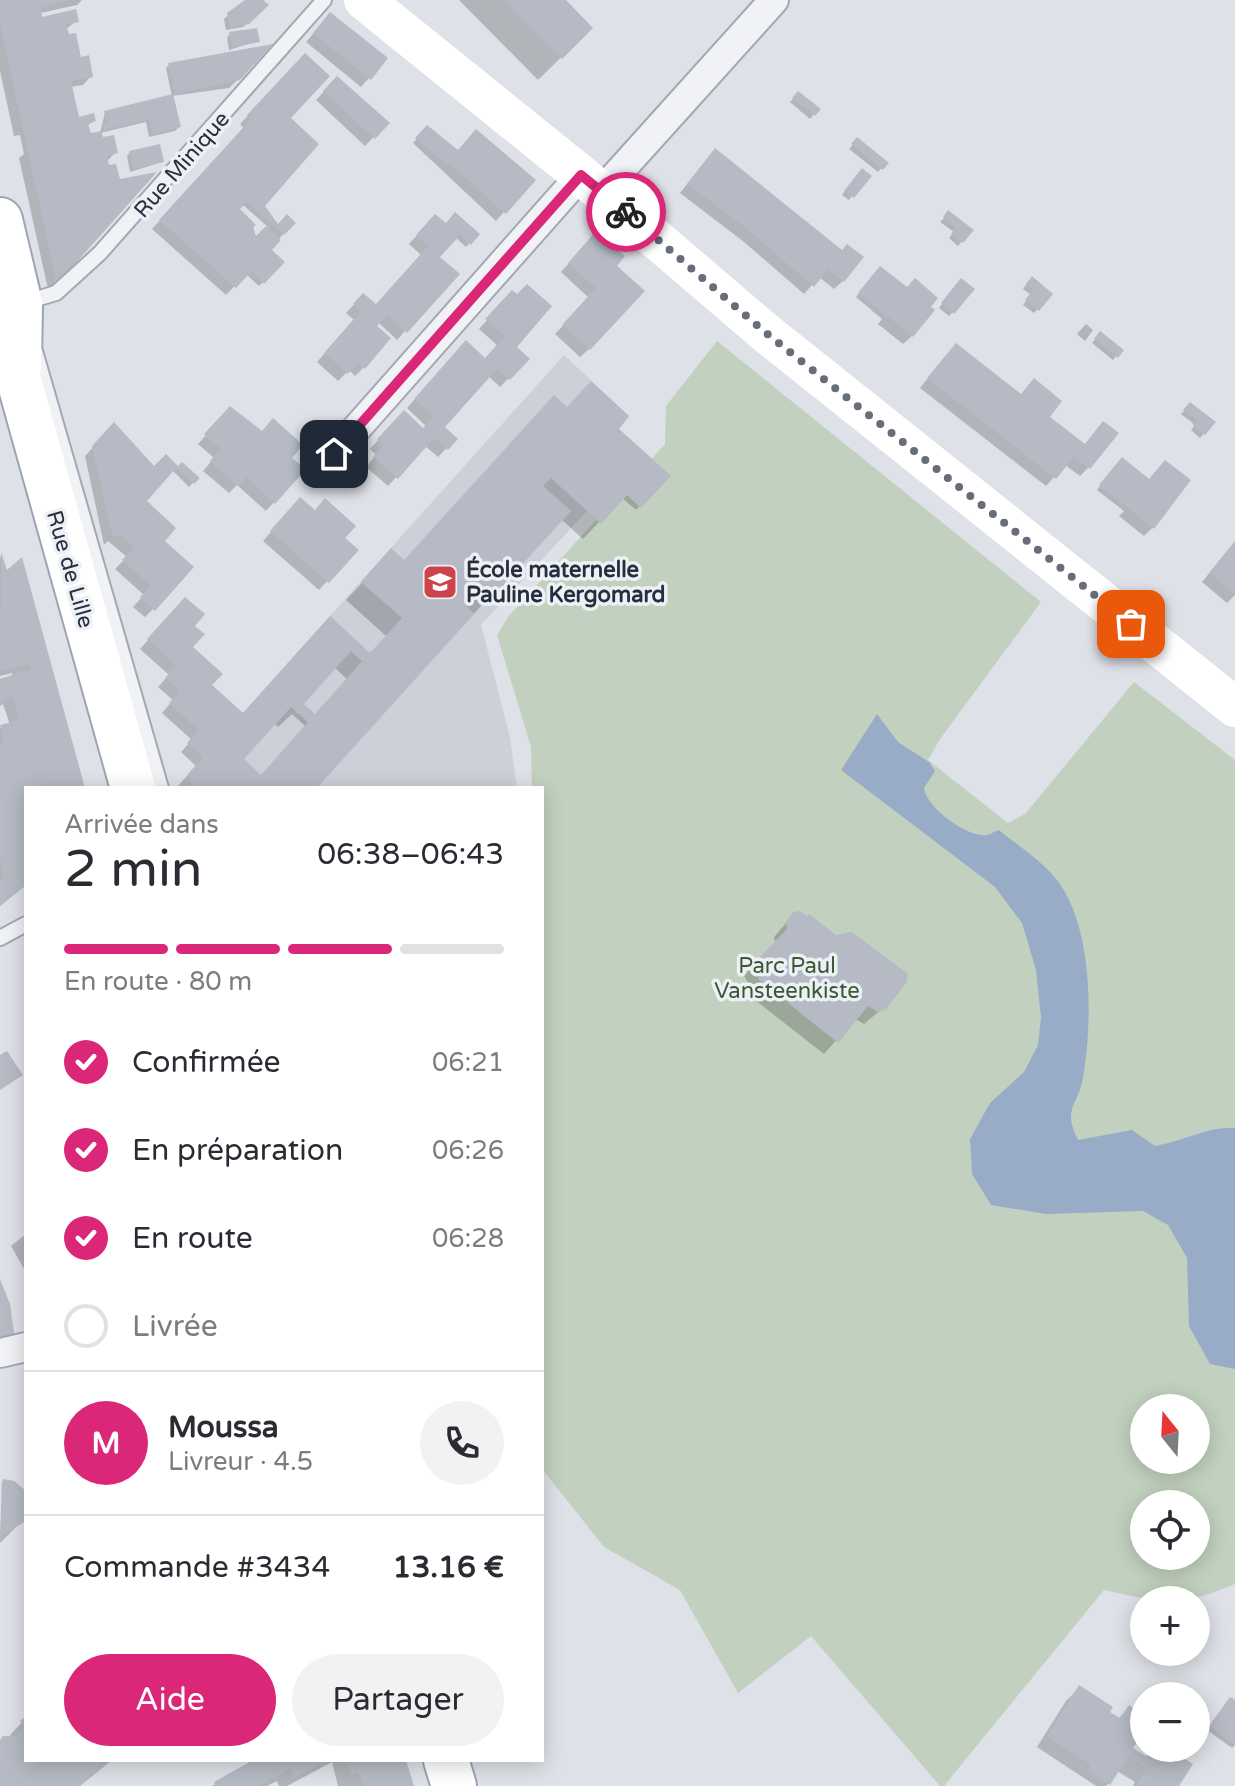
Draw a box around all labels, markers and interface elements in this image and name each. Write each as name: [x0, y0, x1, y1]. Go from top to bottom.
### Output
street label: Rue Minique: [129, 106, 235, 223]
courier: [586, 172, 666, 252]
icon: bike: [604, 190, 648, 234]
pin: [300, 420, 368, 488]
icon: home: [312, 432, 356, 476]
street label: Rue de Lille: [41, 508, 99, 631]
place label: École maternelle Pauline Kergomard: [466, 556, 666, 608]
school or university icon: École maternelle Pauline Kergomard: [421, 563, 459, 601]
pin: [1097, 590, 1165, 658]
icon: bag: [1109, 602, 1153, 646]
text: Arrivée dans: [64, 809, 219, 840]
text: 06:38–06:43: [317, 836, 504, 873]
text: 2 min: [64, 838, 203, 901]
park label: Parc Paul Vansteenkiste: [714, 953, 860, 1004]
text: En route · 80 m: [64, 966, 252, 997]
icon: check: [64, 1040, 108, 1084]
text: Confirmée: [132, 1044, 281, 1081]
text: 06:21: [432, 1047, 504, 1078]
icon: check: [64, 1128, 108, 1172]
text: En préparation: [132, 1132, 343, 1169]
text: 06:26: [432, 1135, 504, 1166]
icon: check: [64, 1216, 108, 1260]
text: En route: [132, 1220, 253, 1257]
text: 06:28: [432, 1223, 504, 1254]
text: Livrée: [132, 1308, 218, 1345]
north arrow: [1130, 1394, 1210, 1474]
map controls: [1130, 1394, 1210, 1762]
button: phone: [420, 1401, 504, 1485]
text: Moussa: [168, 1409, 279, 1446]
text: M: [92, 1425, 120, 1462]
text: Livreur · 4.5: [168, 1446, 313, 1477]
button: locate: [1130, 1490, 1210, 1570]
text: Commande #3434: [64, 1549, 330, 1586]
text: 13.16 €: [393, 1549, 504, 1586]
button: +: [1130, 1586, 1210, 1666]
button: Aide: [64, 1654, 276, 1746]
button: Partager: [292, 1654, 504, 1746]
button: −: [1130, 1682, 1210, 1762]

